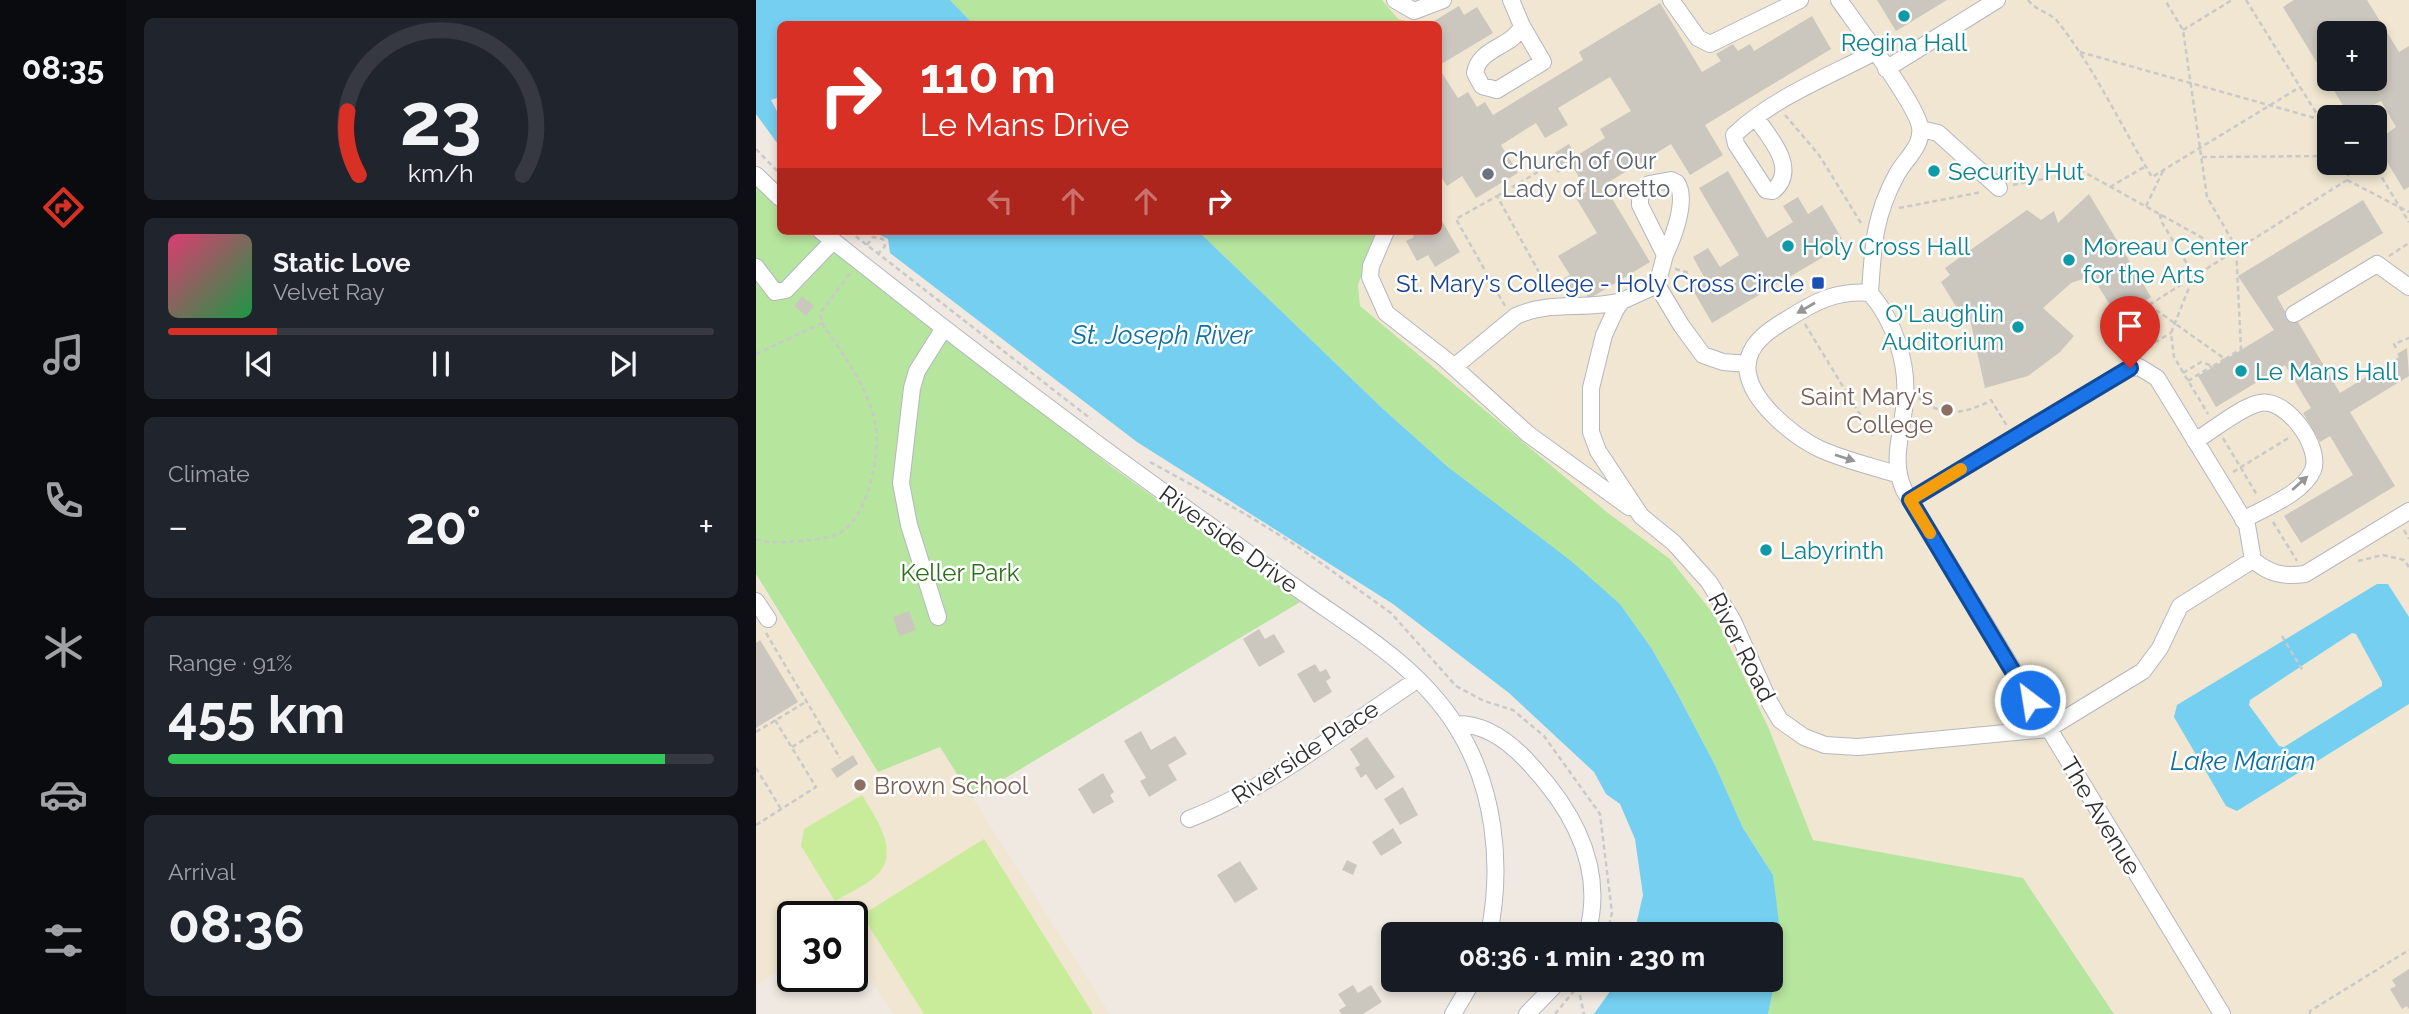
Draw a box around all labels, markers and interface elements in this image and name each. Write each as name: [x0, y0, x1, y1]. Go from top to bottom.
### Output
marker: Regina Hall: [1896, 8, 1912, 24]
map controls: [2317, 21, 2387, 175]
button: +: [2317, 21, 2387, 91]
place label: Regina Hall: [1841, 28, 1968, 57]
text: 110 m: [920, 47, 1056, 104]
text: 08:35: [22, 49, 104, 86]
icon: right: [805, 49, 896, 140]
text: 23: [400, 77, 482, 162]
button: −: [2317, 105, 2387, 175]
text: Le Mans Drive: [920, 106, 1129, 143]
place label: Church of Our Lady of Loretto: [1502, 146, 1670, 203]
place label: Security Hut: [1948, 157, 2084, 186]
text: km/h: [408, 158, 474, 188]
marker: Security Hut: [1926, 163, 1942, 179]
marker: Church of Our Lady of Loretto: [1480, 166, 1496, 182]
icon: left: [981, 182, 1019, 220]
icon: ahead: [1054, 182, 1092, 220]
icon: ahead: [1127, 182, 1165, 220]
icon: right: [1200, 182, 1238, 220]
icon: directions: [39, 183, 88, 232]
place label: Holy Cross Hall: [1802, 232, 1971, 261]
place label: Moreau Center for the Arts: [2083, 232, 2249, 289]
marker: Holy Cross Hall: [1780, 238, 1796, 254]
text: Static Love: [273, 248, 411, 278]
marker: Moreau Center for the Arts: [2061, 252, 2077, 268]
place label: St. Mary's College - Holy Cross Circle: [1396, 269, 1804, 298]
marker: St. Mary's College - Holy Cross Circle: [1810, 275, 1826, 291]
text: Velvet Ray: [273, 278, 385, 305]
pin: [2100, 296, 2160, 368]
place label: O'Laughlin Auditorium: [1882, 299, 2004, 356]
one-way arrow: [1796, 302, 1815, 314]
icon: arrive: [2111, 307, 2149, 345]
marker: O'Laughlin Auditorium: [2010, 319, 2026, 335]
water label: St. Joseph River: [1071, 320, 1253, 350]
icon: music: [39, 330, 88, 379]
icon: previous: [240, 345, 278, 383]
icon: pause: [422, 345, 460, 383]
icon: next: [604, 345, 642, 383]
place label: Le Mans Hall: [2255, 357, 2399, 386]
marker: Le Mans Hall: [2233, 363, 2249, 379]
place label: Saint Mary's College: [1801, 382, 1933, 439]
marker: Saint Mary's College: [1939, 402, 1955, 418]
one-way arrow: [1835, 453, 1856, 464]
text: Climate: [168, 460, 250, 487]
icon: phone: [39, 476, 88, 525]
one-way arrow: [2291, 476, 2308, 492]
street label: Riverside Drive: [1154, 479, 1304, 599]
text: 20°: [406, 495, 481, 556]
text: −: [168, 504, 188, 549]
text: +: [698, 504, 714, 549]
place label: Labyrinth: [1780, 536, 1884, 565]
marker: Labyrinth: [1758, 542, 1774, 558]
park label: Keller Park: [901, 558, 1020, 587]
street label: River Road: [1702, 587, 1782, 707]
icon: climate: [39, 623, 88, 672]
text: Range · 91%: [168, 649, 292, 676]
position arrow: [1993, 663, 2067, 737]
text: 455 km: [168, 684, 345, 745]
street label: Riverside Place: [1226, 694, 1384, 810]
water label: Lake Marian: [2170, 746, 2316, 776]
street label: The Avenue: [2054, 752, 2148, 880]
icon: car: [39, 770, 88, 819]
place label: Brown School: [874, 771, 1029, 800]
marker: Brown School: [852, 777, 868, 793]
text: Arrival: [168, 858, 235, 885]
text: 08:36: [168, 893, 305, 954]
speed limit sign: 30: [777, 901, 868, 992]
icon: filters: [39, 916, 88, 965]
text: 08:36 · 1 min · 230 m: [1459, 942, 1705, 972]

